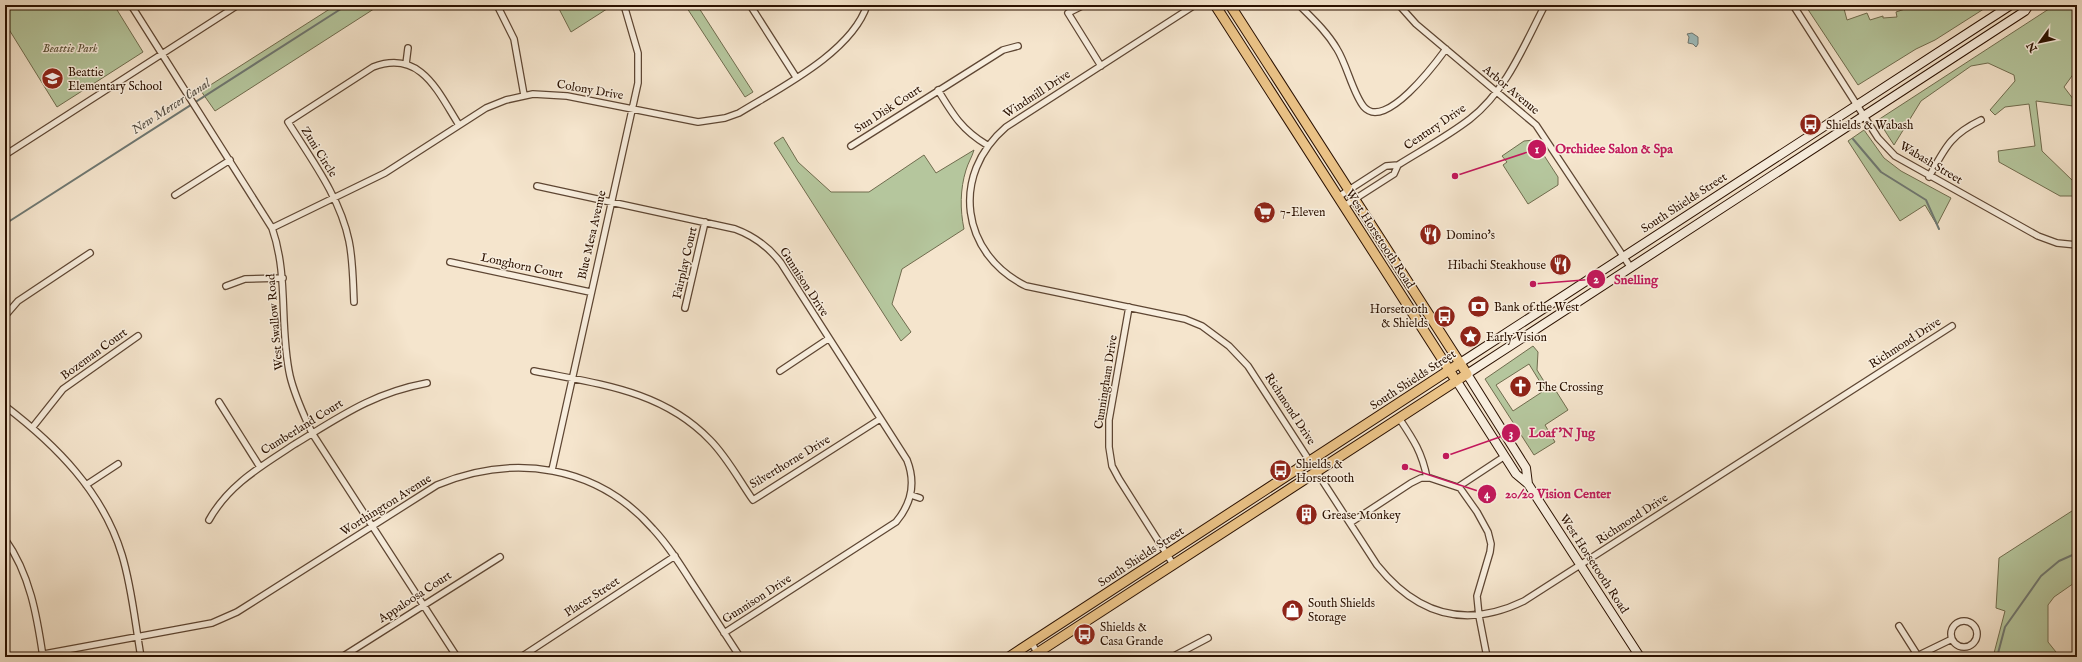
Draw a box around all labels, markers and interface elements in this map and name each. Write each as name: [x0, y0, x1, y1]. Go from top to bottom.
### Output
north arrow: [2020, 22, 2060, 62]
text: N: [2024, 39, 2041, 56]
park label: Beattie Park: [42, 41, 98, 56]
street label: Arbor Avenue: [1479, 61, 1543, 118]
place label: Beattie Elementary School: [68, 65, 163, 94]
school or university icon: Beattie Elementary School: [39, 66, 65, 92]
street label: Windmill Drive: [1001, 66, 1074, 121]
water label: New Mercer Canal: [128, 75, 214, 139]
street label: Colony Drive: [555, 77, 625, 103]
street label: Sun Disk Court: [852, 82, 924, 136]
street label: Century Drive: [1401, 100, 1469, 153]
bus stop icon: Shields & Wabash: [1797, 112, 1823, 138]
place label: Shields & Wabash: [1826, 118, 1914, 133]
street label: Zuni Circle: [298, 124, 341, 181]
callout: Orchidee Salon & Spa: [1527, 136, 1681, 161]
street label: Wabash Street: [1897, 138, 1965, 188]
text: Orchidee Salon & Spa: [1555, 141, 1673, 158]
text: 1: [1535, 142, 1540, 157]
street label: South Shields Street: [1638, 170, 1730, 236]
street label: West Horsetooth Road: [1342, 187, 1418, 292]
street label: Blue Mesa Avenue: [574, 189, 610, 281]
supermarket icon: 7-Eleven: [1251, 199, 1277, 225]
place label: 7-Eleven: [1280, 205, 1326, 220]
restaurant icon: Domino's: [1417, 222, 1443, 248]
street label: Fairplay Court: [669, 226, 702, 301]
place label: Domino's: [1446, 228, 1495, 243]
street label: Gunnison Drive: [776, 245, 832, 320]
street label: Longhorn Court: [479, 250, 565, 282]
restaurant icon: Hibachi Steakhouse: [1548, 252, 1574, 278]
place label: Hibachi Steakhouse: [1447, 258, 1546, 273]
callout: Snelling: [1586, 266, 1666, 291]
text: 2: [1593, 272, 1599, 287]
text: Snelling: [1614, 272, 1659, 289]
street label: West Swallow Road: [263, 273, 287, 371]
bank icon: Bank of the West: [1465, 294, 1491, 320]
place label: Bank of the West: [1494, 300, 1579, 315]
place label: Horsetooth & Shields: [1370, 302, 1429, 331]
bus stop icon: Horsetooth & Shields: [1431, 303, 1457, 329]
street label: Richmond Drive: [1866, 314, 1944, 372]
place icon: Early Vision: [1457, 324, 1483, 350]
street label: Bozeman Court: [58, 325, 130, 383]
place label: Early Vision: [1486, 330, 1547, 345]
street label: Cunningham Drive: [1091, 333, 1121, 430]
street label: South Shields Street: [1367, 347, 1459, 413]
street label: Richmond Drive: [1261, 370, 1319, 448]
church icon: The Crossing: [1508, 374, 1534, 400]
place label: The Crossing: [1536, 380, 1604, 395]
street label: Cumberland Court: [258, 396, 346, 458]
callout: Loaf 'N Jug: [1501, 420, 1603, 445]
text: Loaf 'N Jug: [1528, 425, 1596, 442]
text: 3: [1509, 426, 1513, 441]
street label: Silverthorne Drive: [747, 432, 833, 492]
place label: Shields & Horsetooth: [1296, 457, 1355, 486]
bus stop icon: Shields & Horsetooth: [1267, 458, 1293, 484]
street label: Worthington Avenue: [338, 471, 435, 539]
callout: 20/20 Vision Center: [1477, 481, 1619, 506]
text: 20/20 Vision Center: [1505, 486, 1611, 503]
text: 4: [1484, 487, 1491, 502]
street label: Richmond Drive: [1593, 490, 1671, 548]
building icon: Grease Monkey: [1293, 502, 1319, 528]
place label: Grease Monkey: [1322, 508, 1401, 523]
street label: West Horsetooth Road: [1556, 512, 1632, 617]
street label: South Shields Street: [1095, 524, 1187, 590]
street label: Appaloosa Court: [375, 568, 455, 628]
street label: Gunnison Drive: [720, 571, 795, 627]
street label: Placer Street: [562, 574, 622, 620]
place label: South Shields Storage: [1308, 596, 1375, 625]
shop icon: South Shields Storage: [1279, 597, 1305, 623]
place label: Shields & Casa Grande: [1100, 620, 1164, 649]
bus stop icon: Shields & Casa Grande: [1071, 621, 1097, 647]

